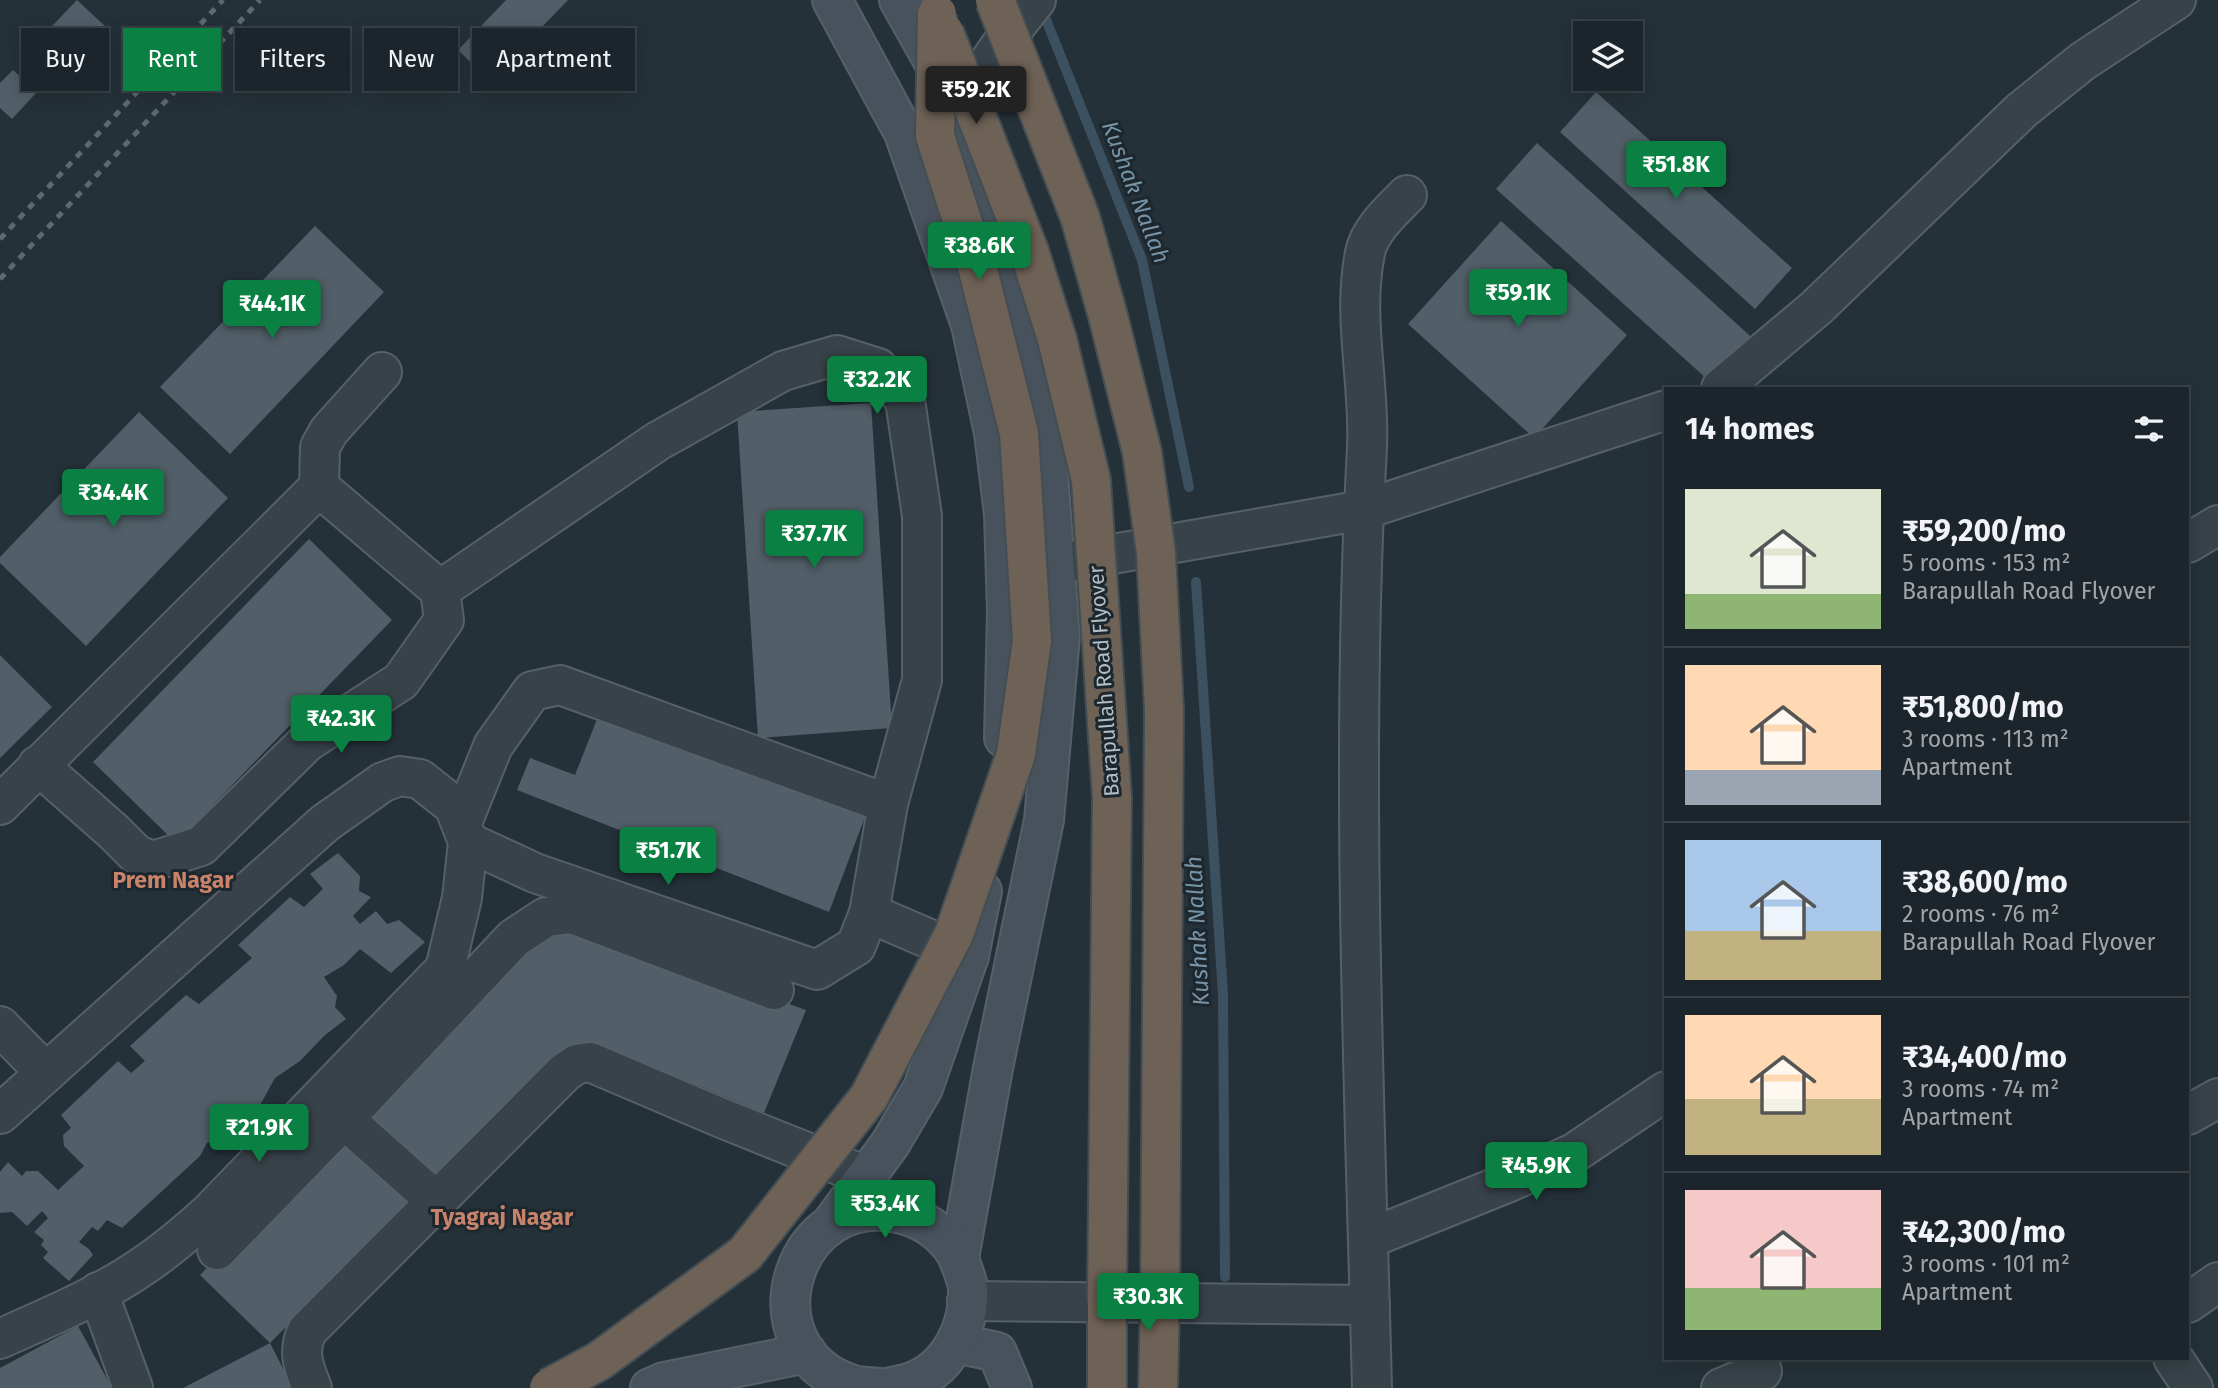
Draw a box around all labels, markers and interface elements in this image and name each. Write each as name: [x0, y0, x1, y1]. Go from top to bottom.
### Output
map controls: [1573, 21, 1643, 91]
button: layers: [1573, 21, 1643, 91]
chip: Buy: [21, 28, 109, 91]
chip: Rent: [123, 28, 221, 91]
chip: Filters: [235, 28, 350, 91]
chip: New: [364, 28, 458, 91]
chip: Apartment: [472, 28, 635, 91]
pin: ₹59.2K: [919, 66, 1033, 126]
text: ₹59.2K: [941, 75, 1011, 103]
water label: Kushak Nallah: [1096, 117, 1176, 267]
pin: ₹51.8K: [1619, 142, 1733, 201]
text: ₹51.8K: [1642, 150, 1710, 178]
pin: ₹38.6K: [922, 222, 1036, 282]
text: ₹38.6K: [944, 231, 1014, 259]
pin: ₹59.1K: [1461, 270, 1575, 329]
text: ₹59.1K: [1485, 278, 1551, 306]
pin: ₹44.1K: [215, 280, 329, 340]
text: ₹44.1K: [239, 289, 305, 317]
pin: ₹32.2K: [820, 356, 934, 416]
text: ₹32.2K: [843, 365, 911, 393]
icon: filters: [2130, 410, 2168, 448]
text: 14 homes: [1685, 411, 1814, 447]
pin: ₹34.4K: [56, 470, 170, 529]
text: ₹34.4K: [78, 478, 148, 506]
pin: ₹37.7K: [757, 510, 871, 570]
text: ₹59,200/mo: [1902, 513, 2066, 549]
icon: home: [1741, 517, 1825, 601]
text: ₹37.7K: [781, 519, 847, 547]
text: 5 rooms · 153 m²: [1902, 549, 2071, 577]
street label: Barapullah Road Flyover: [1083, 565, 1125, 797]
text: Barapullah Road Flyover: [1902, 577, 2155, 605]
text: ₹51,800/mo: [1902, 689, 2064, 725]
icon: home: [1741, 693, 1825, 777]
pin: ₹42.3K: [284, 696, 398, 755]
text: ₹42.3K: [307, 704, 375, 732]
text: 3 rooms · 113 m²: [1902, 725, 2069, 753]
text: Apartment: [1902, 753, 2012, 781]
pin: ₹51.7K: [611, 828, 725, 887]
text: ₹51.7K: [636, 836, 701, 864]
water label: Kushak Nallah: [1179, 855, 1215, 1007]
text: ₹38,600/mo: [1902, 864, 2068, 900]
district label: Prem Nagar: [112, 866, 234, 894]
icon: home: [1741, 868, 1825, 952]
text: 2 rooms · 76 m²: [1902, 900, 2060, 928]
text: Barapullah Road Flyover: [1902, 928, 2155, 956]
text: ₹34,400/mo: [1902, 1039, 2067, 1075]
icon: home: [1741, 1043, 1825, 1127]
text: 3 rooms · 74 m²: [1902, 1075, 2059, 1103]
text: Apartment: [1902, 1103, 2012, 1131]
pin: ₹21.9K: [202, 1104, 316, 1164]
text: ₹21.9K: [226, 1113, 292, 1141]
pin: ₹45.9K: [1479, 1142, 1593, 1202]
text: ₹45.9K: [1501, 1151, 1571, 1179]
pin: ₹53.4K: [828, 1180, 942, 1240]
text: ₹53.4K: [850, 1189, 920, 1217]
district label: Tyagraj Nagar: [431, 1203, 574, 1231]
text: ₹42,300/mo: [1902, 1214, 2065, 1250]
icon: home: [1741, 1218, 1825, 1302]
text: 3 rooms · 101 m²: [1902, 1250, 2070, 1278]
pin: ₹30.3K: [1091, 1274, 1205, 1333]
text: Apartment: [1902, 1278, 2012, 1306]
text: ₹30.3K: [1113, 1282, 1183, 1310]

